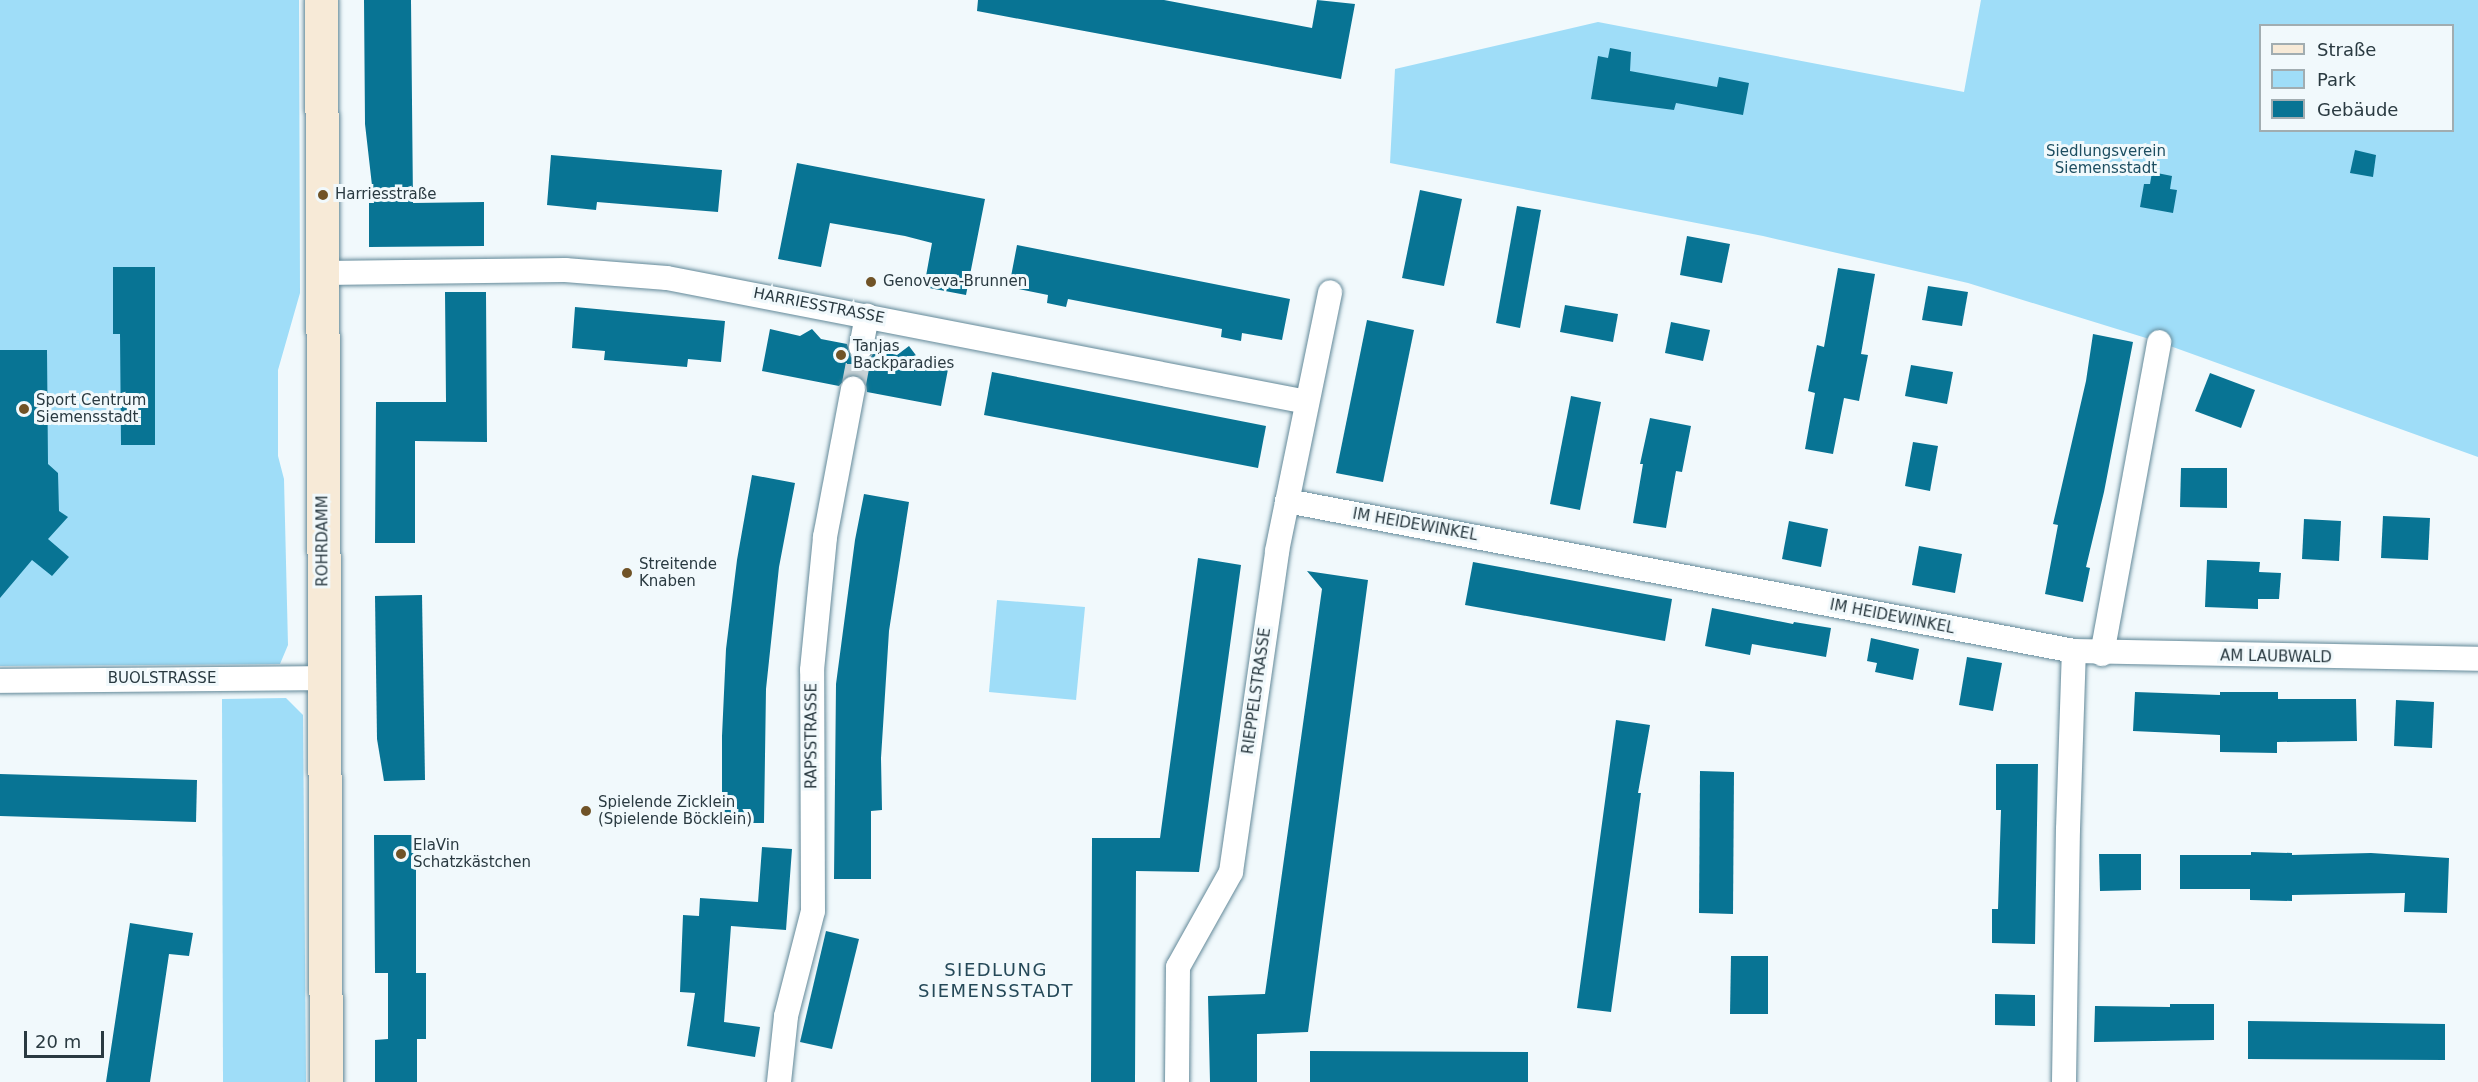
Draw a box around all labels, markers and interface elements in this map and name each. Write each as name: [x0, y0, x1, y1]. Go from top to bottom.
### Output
legend: [2259, 24, 2454, 132]
text: Straße: [2317, 39, 2376, 60]
text: Park: [2317, 69, 2356, 90]
text: Gebäude: [2317, 99, 2398, 120]
park label: Siedlungsverein Siemensstadt: [2046, 142, 2166, 177]
place label: Harriesstraße: [335, 186, 436, 204]
marker: Harriesstraße: [316, 188, 330, 202]
place label: Genoveva-Brunnen: [883, 273, 1027, 291]
marker: Genoveva-Brunnen: [864, 275, 878, 289]
street label: HARRIESSTRASSE: [752, 284, 886, 328]
place label: Tanjas Backparadies: [853, 337, 954, 372]
marker: Tanjas Backparadies: [834, 348, 848, 362]
place label: Sport Centrum Siemensstadt: [36, 391, 146, 426]
marker: Sport Centrum Siemensstadt: [17, 402, 31, 416]
street label: ROHRDAMM: [314, 495, 332, 587]
street label: IM HEIDEWINKEL: [1351, 505, 1479, 545]
place label: Streitende Knaben: [639, 555, 717, 590]
marker: Streitende Knaben: [620, 566, 634, 580]
street label: IM HEIDEWINKEL: [1828, 596, 1956, 638]
street label: RIEPPELSTRASSE: [1239, 627, 1275, 755]
street label: AM LAUBWALD: [2220, 647, 2332, 667]
street label: BUOLSTRASSE: [108, 670, 216, 688]
street label: RAPSSTRASSE: [803, 683, 821, 789]
place label: Spielende Zicklein (Spielende Böcklein): [598, 793, 752, 828]
marker: Spielende Zicklein (Spielende Böcklein): [579, 804, 593, 818]
place label: ElaVin Schatzkästchen: [413, 836, 531, 871]
marker: ElaVin Schatzkästchen: [394, 847, 408, 861]
district label: SIEDLUNG SIEMENSSTADT: [918, 960, 1074, 1002]
scale bar: [27, 1019, 106, 1057]
text: 20 m: [35, 1031, 81, 1052]

